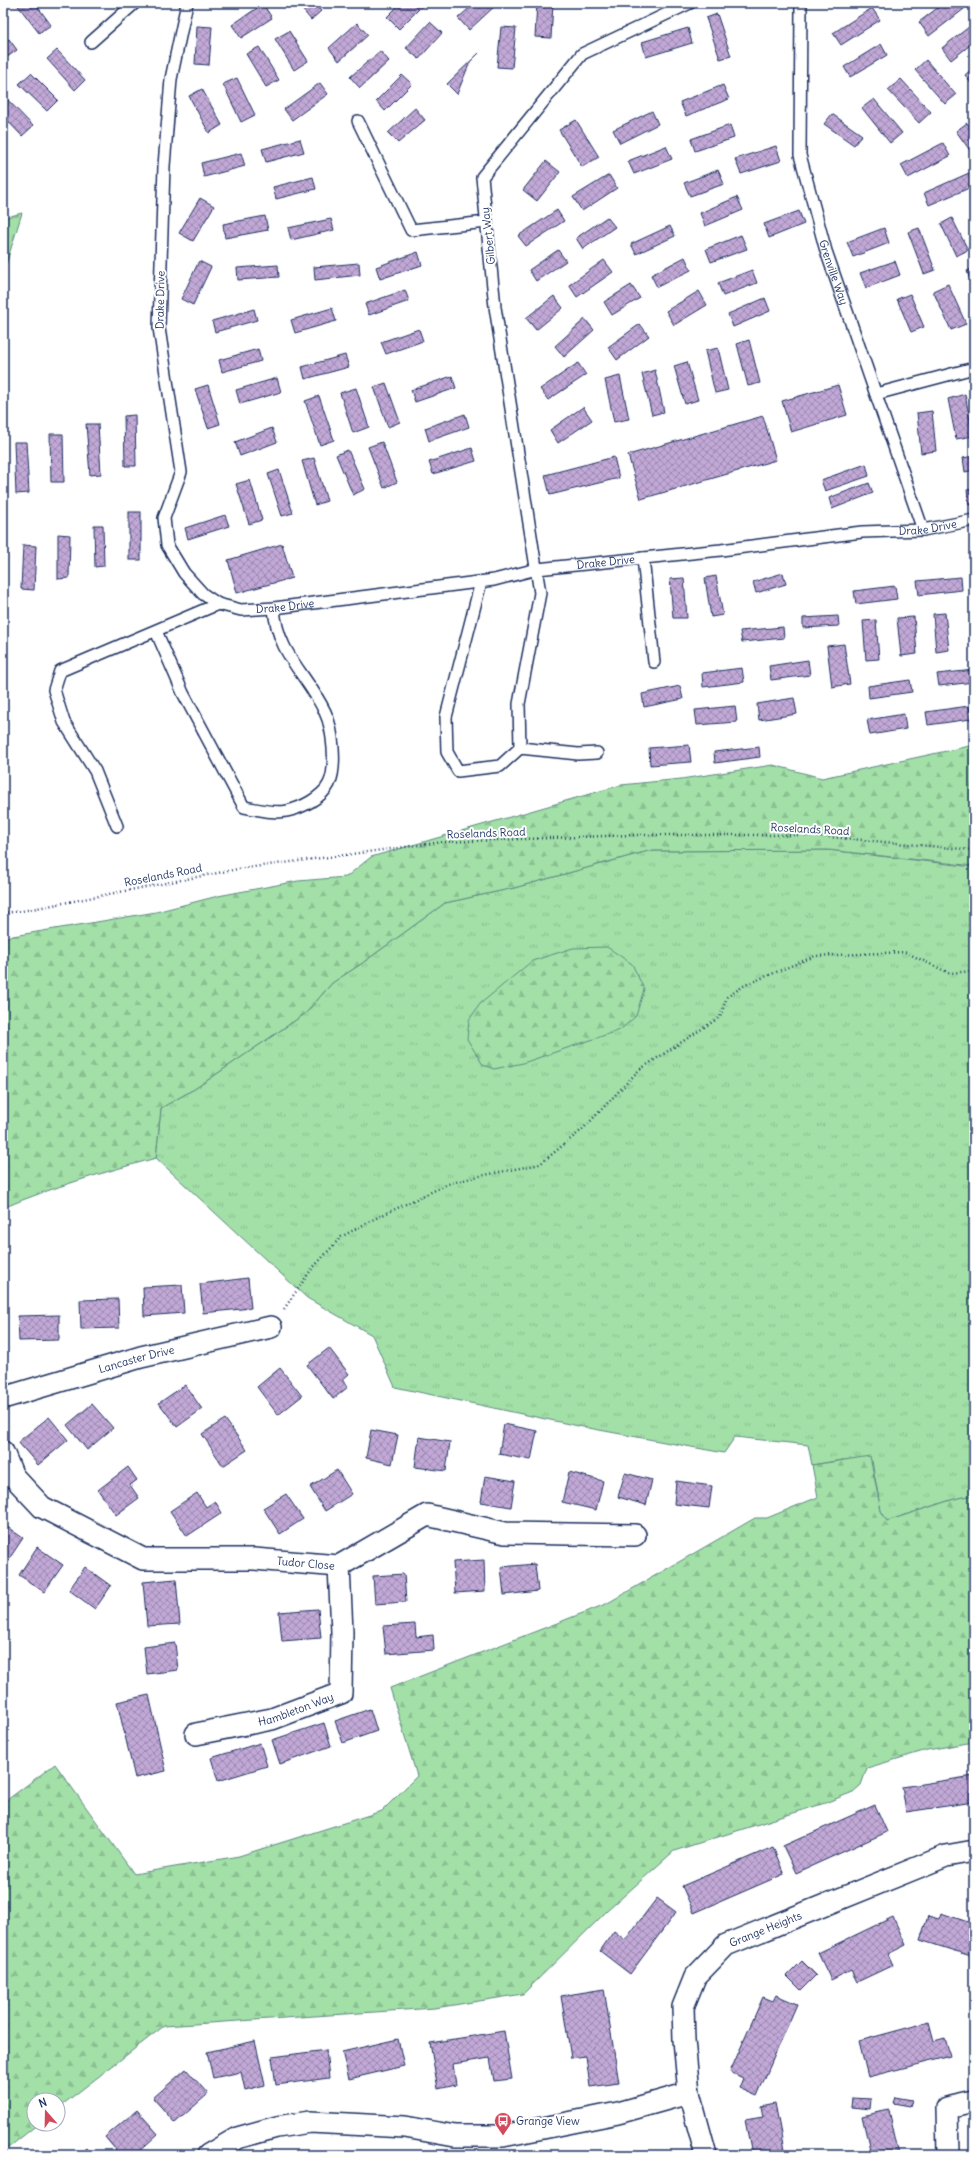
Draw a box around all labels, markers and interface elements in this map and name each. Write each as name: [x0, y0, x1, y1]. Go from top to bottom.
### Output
street label: Gilbert Way: [478, 207, 498, 265]
street label: Grenville Way: [816, 238, 851, 307]
street label: Drake Drive: [152, 271, 168, 329]
street label: Drake Drive: [898, 517, 958, 538]
street label: Drake Drive: [576, 552, 636, 572]
street label: Drake Drive: [255, 596, 315, 616]
street label: Roselands Road: [770, 820, 850, 838]
street label: Roselands Road: [446, 825, 526, 841]
street label: Roselands Road: [123, 860, 204, 889]
street label: Lancaster Drive: [97, 1342, 176, 1376]
street label: Tudor Close: [276, 1554, 335, 1573]
street label: Hambleton Way: [257, 1689, 335, 1729]
street label: Grange Heights: [727, 1908, 804, 1950]
north arrow: [26, 2092, 66, 2132]
text: N: [37, 2095, 49, 2110]
bus stop icon: Grange View: [493, 2111, 513, 2136]
place label: Grange View: [516, 2114, 580, 2128]

